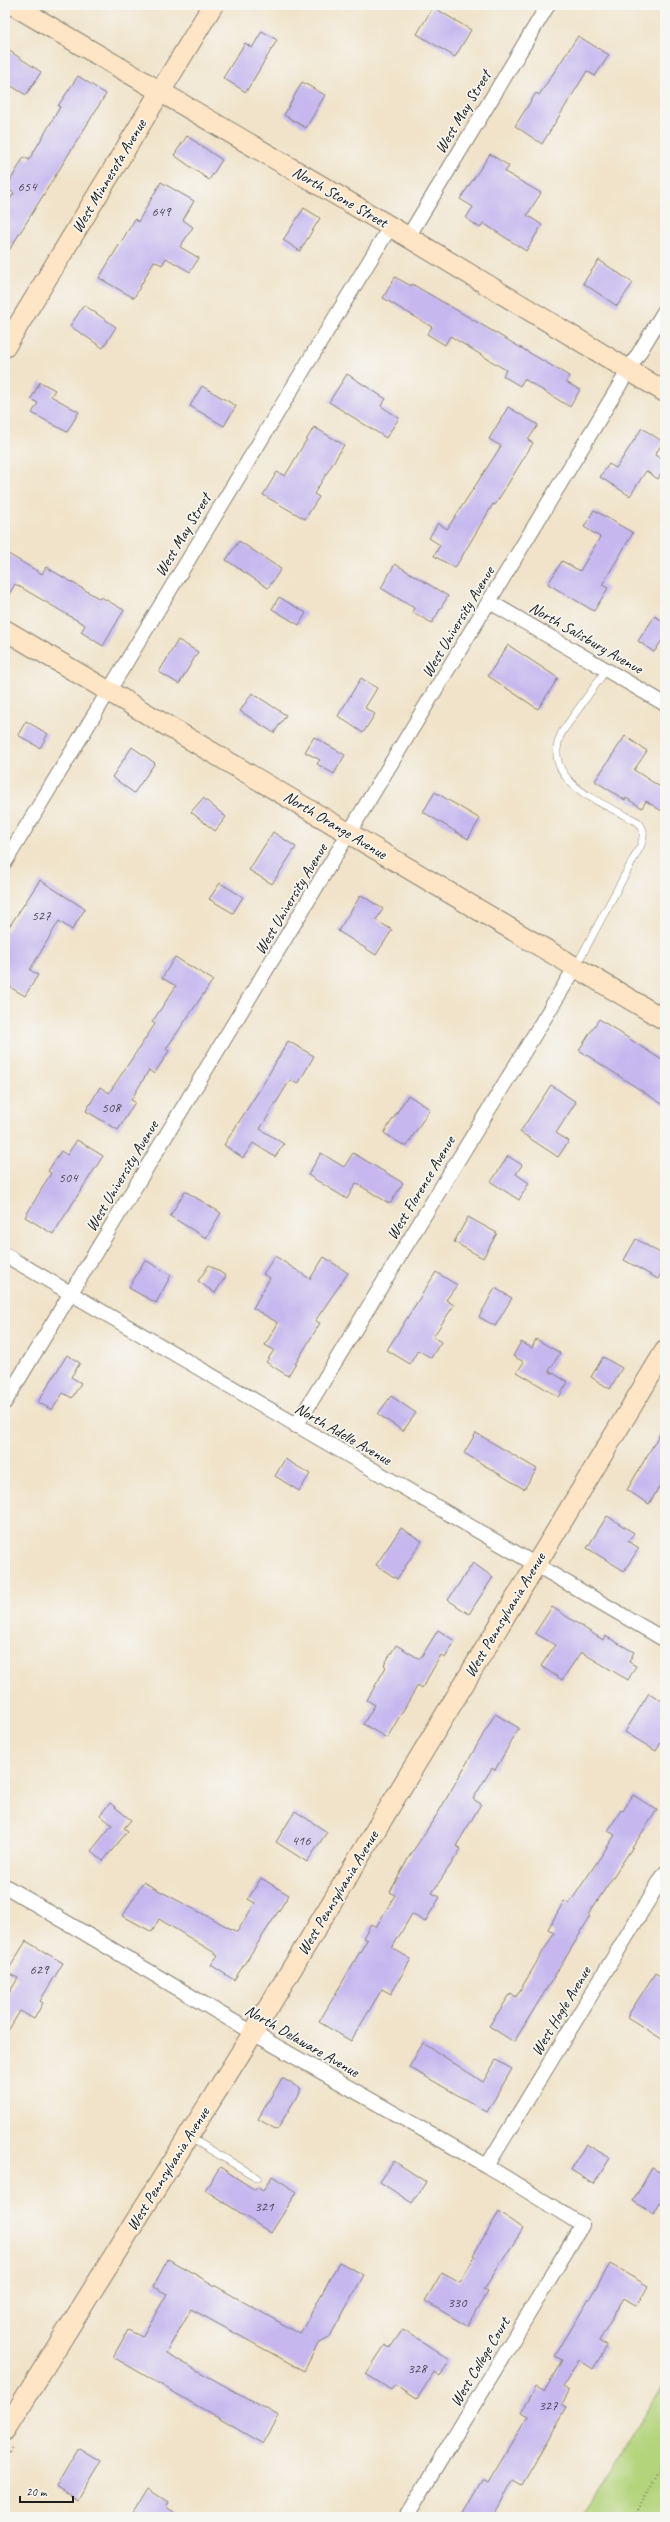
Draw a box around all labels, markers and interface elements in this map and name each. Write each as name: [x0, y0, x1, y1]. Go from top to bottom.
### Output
street label: West May Street: [430, 65, 497, 157]
street label: West Minnesota Avenue: [67, 114, 152, 236]
street label: North Stone Street: [289, 162, 393, 233]
house number: 654: [18, 178, 38, 195]
house number: 649: [152, 203, 172, 220]
street label: West May Street: [150, 488, 217, 580]
street label: West University Avenue: [417, 561, 500, 681]
street label: North Salisbury Avenue: [526, 597, 648, 679]
street label: North Orange Avenue: [280, 786, 392, 865]
street label: West University Avenue: [250, 838, 333, 958]
house number: 527: [32, 907, 51, 924]
house number: 508: [102, 1099, 122, 1116]
street label: West University Avenue: [81, 1115, 164, 1235]
street label: West Florence Avenue: [382, 1131, 461, 1243]
house number: 504: [59, 1169, 79, 1186]
street label: North Adelle Avenue: [291, 1398, 396, 1471]
street label: West Pennsylvania Avenue: [460, 1548, 551, 1681]
street label: West Pennsylvania Avenue: [293, 1826, 384, 1959]
house number: 416: [292, 1832, 311, 1849]
house number: 629: [30, 1961, 50, 1978]
street label: West Hogle Avenue: [527, 1961, 596, 2059]
street label: North Delaware Avenue: [242, 2000, 364, 2083]
street label: West Pennsylvania Avenue: [122, 2102, 215, 2234]
house number: 321: [255, 2198, 274, 2215]
house number: 330: [448, 2294, 468, 2311]
street label: West College Court: [446, 2312, 515, 2410]
house number: 328: [408, 2360, 428, 2377]
house number: 327: [539, 2397, 558, 2414]
scale bar: [20, 2478, 73, 2504]
text: 20 m: [26, 2484, 48, 2500]

